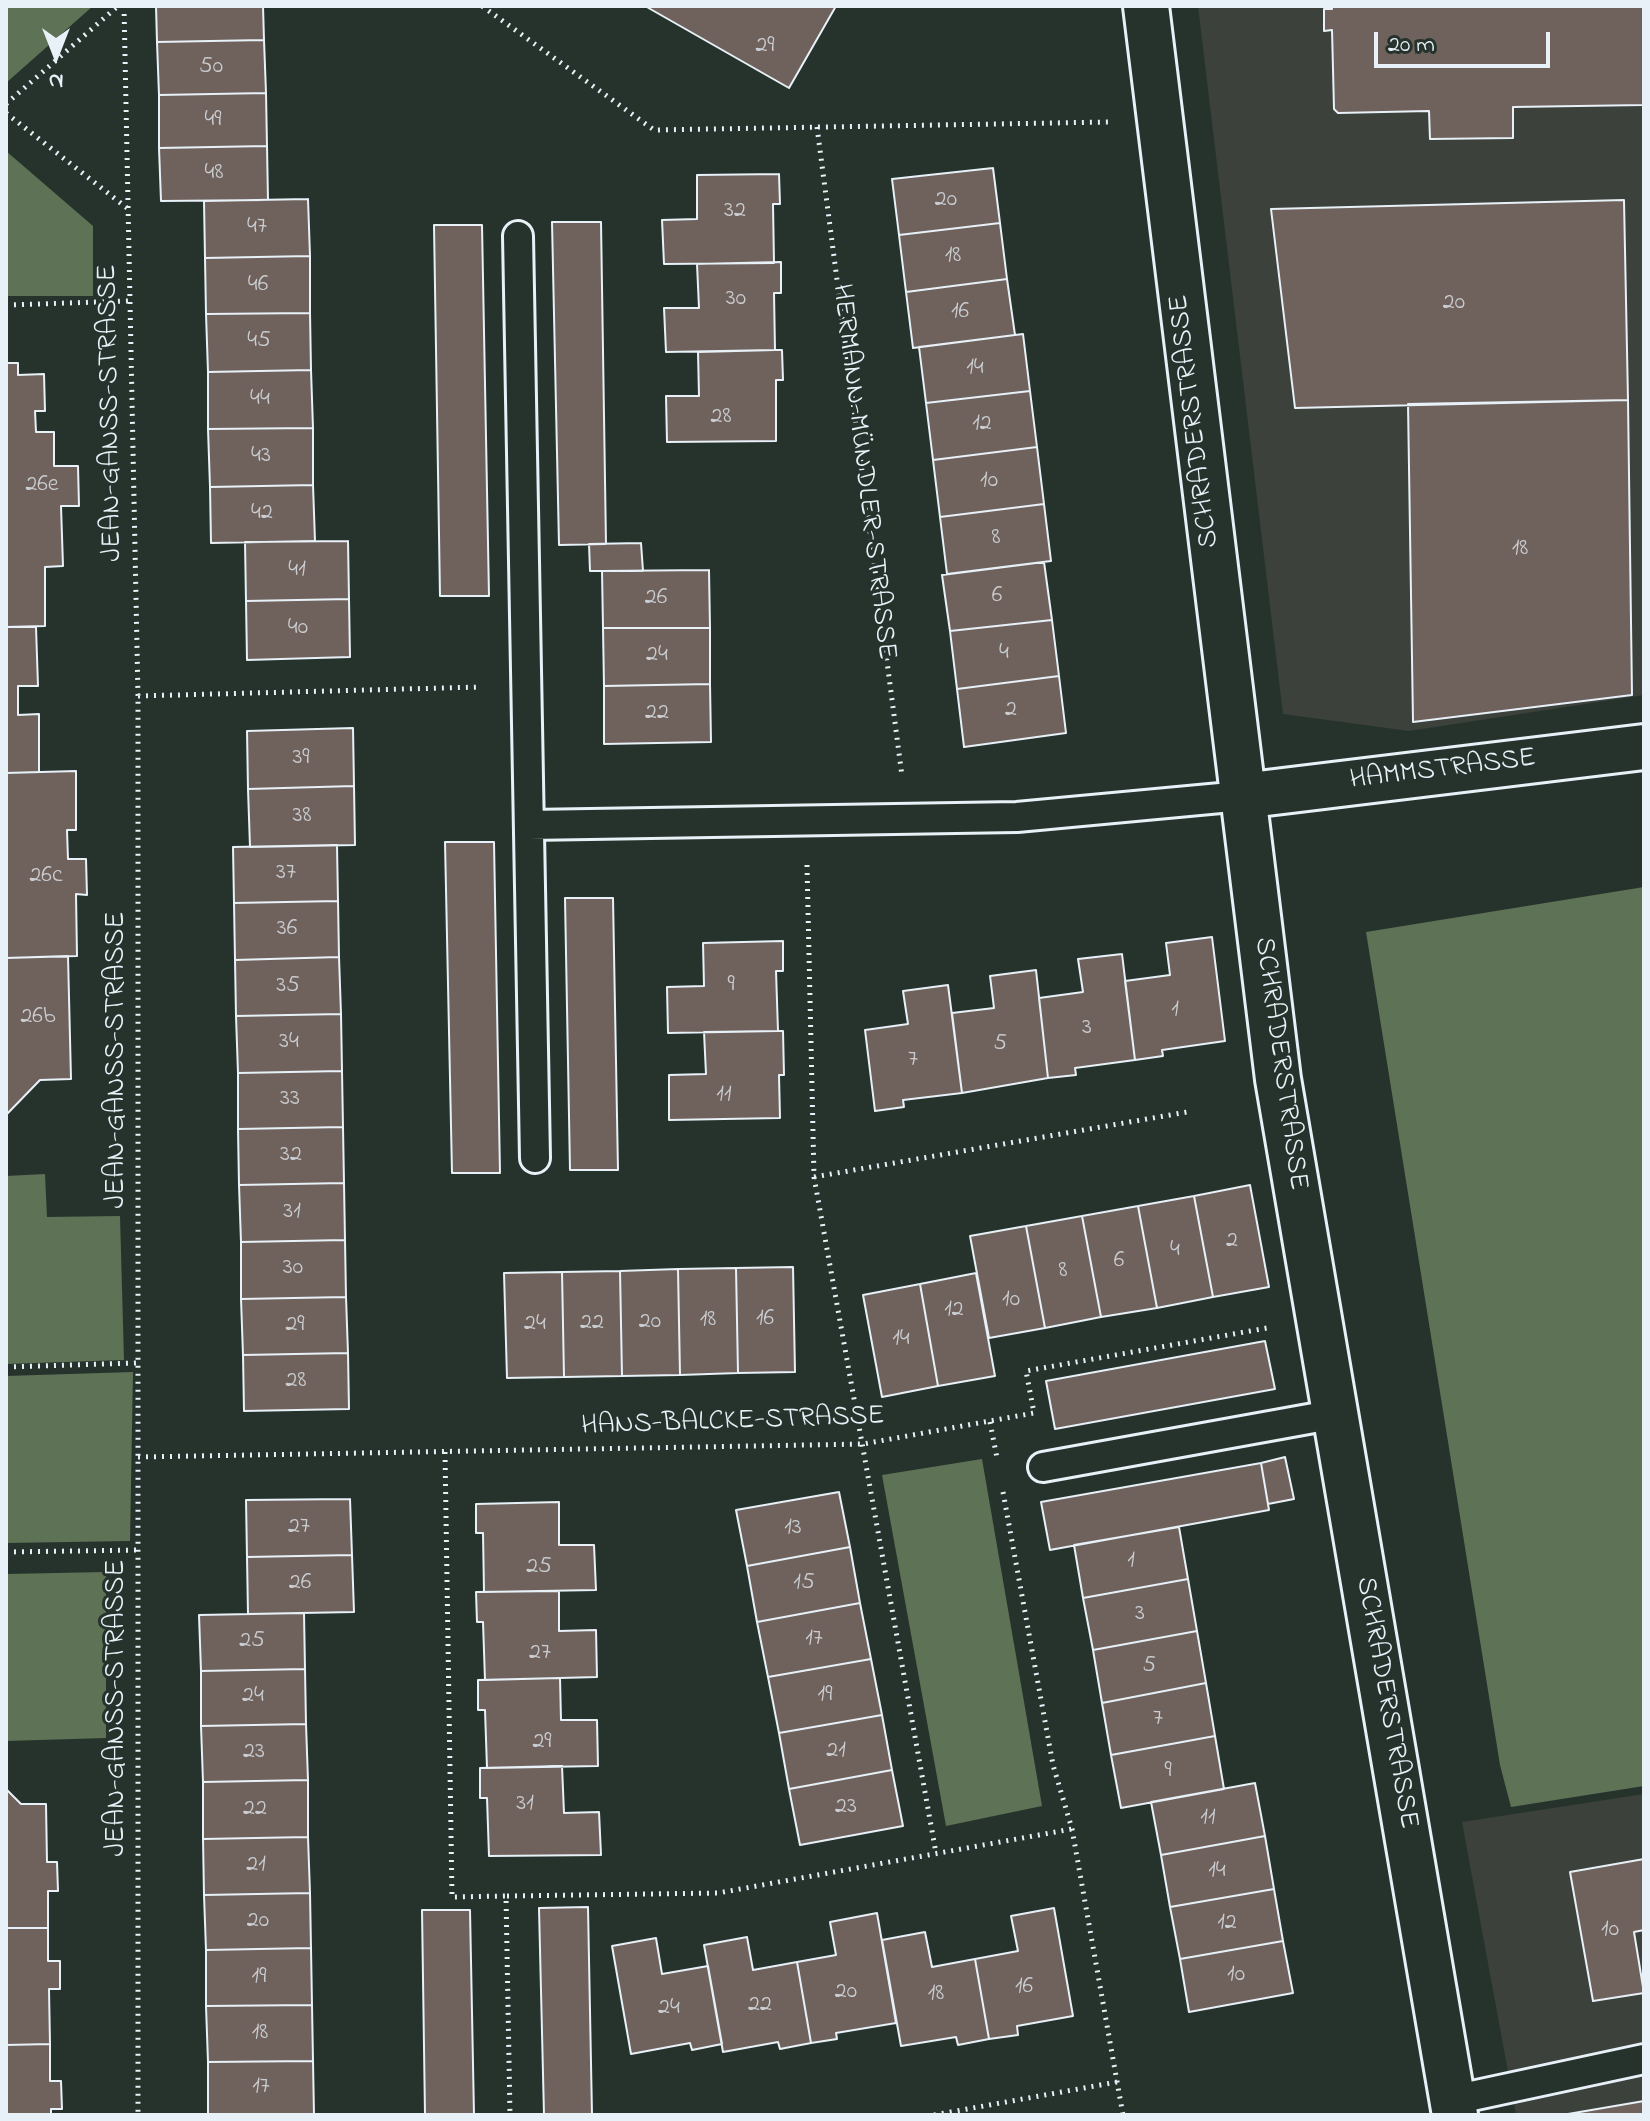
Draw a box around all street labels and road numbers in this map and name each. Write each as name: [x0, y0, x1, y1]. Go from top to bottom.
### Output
street label: JEAN-GANSS-STRASSE: [93, 264, 131, 562]
street label: HERMANN-MÜNDLER-STRASSE: [822, 282, 902, 662]
street label: SCHRADERSTRASSE: [1164, 292, 1228, 550]
street label: HAMMSTRASSE: [1348, 743, 1538, 799]
street label: JEAN-GANSS-STRASSE: [101, 911, 135, 1209]
street label: SCHRADERSTRASSE: [1245, 935, 1313, 1193]
street label: HANS-BALCKE-STRASSE: [581, 1401, 885, 1445]
street label: JEAN-GANSS-STRASSE: [101, 1559, 135, 1857]
street label: SCHRADERSTRASSE: [1346, 1575, 1424, 1831]

